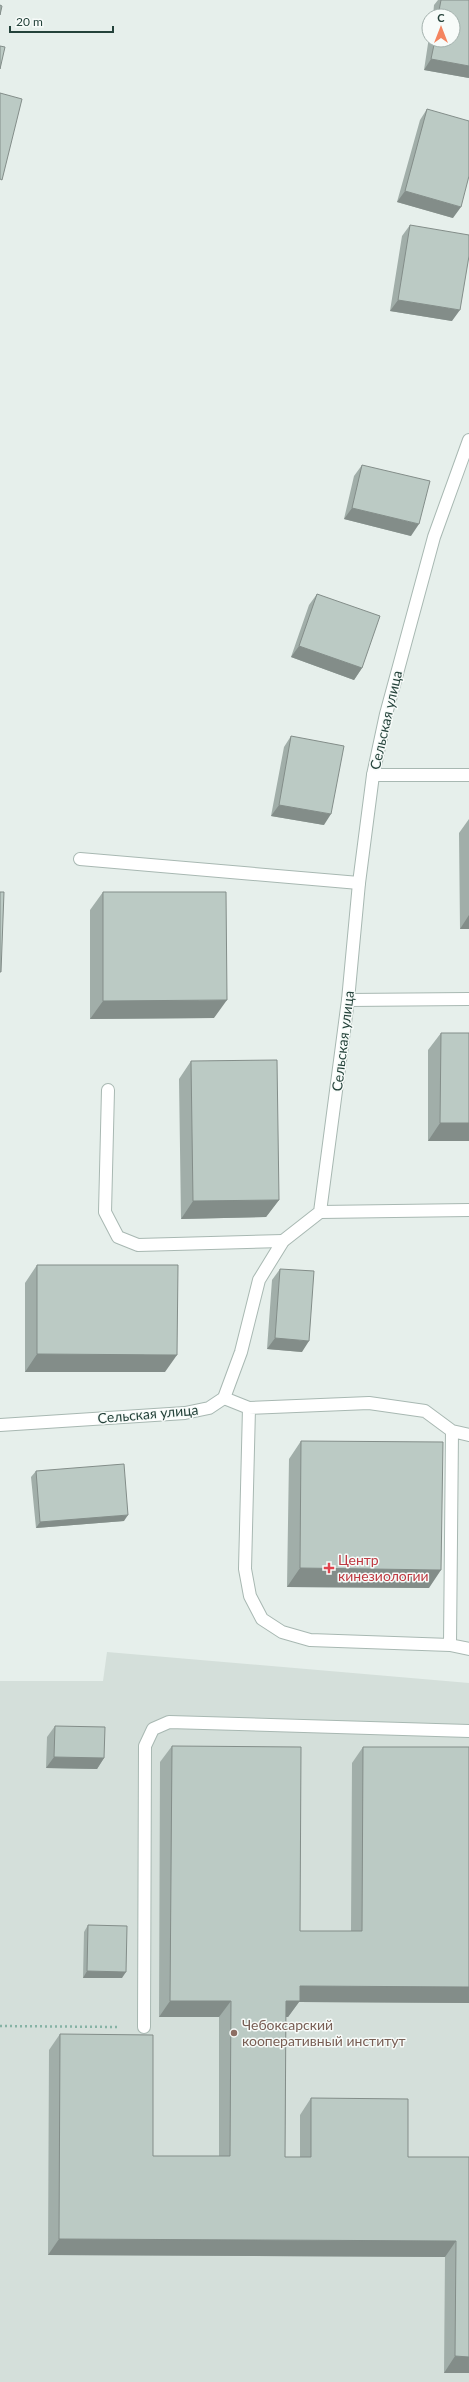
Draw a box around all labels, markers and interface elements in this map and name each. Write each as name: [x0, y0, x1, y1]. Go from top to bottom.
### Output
scale bar: [10, 8, 113, 34]
north arrow: [421, 8, 461, 48]
text: С: [437, 11, 445, 24]
text: 20 m: [16, 14, 43, 29]
street label: Сельская улица: [366, 669, 405, 771]
street label: Сельская улица: [328, 990, 357, 1092]
street label: Сельская улица: [97, 1401, 199, 1426]
place label: Центр кинезиологии: [338, 1551, 429, 1584]
marker: Центр кинезиологии: [323, 1562, 335, 1574]
place label: Чебоксарский кооперативный институт: [242, 2016, 406, 2049]
marker: Чебоксарский кооперативный институт: [229, 2028, 239, 2038]

